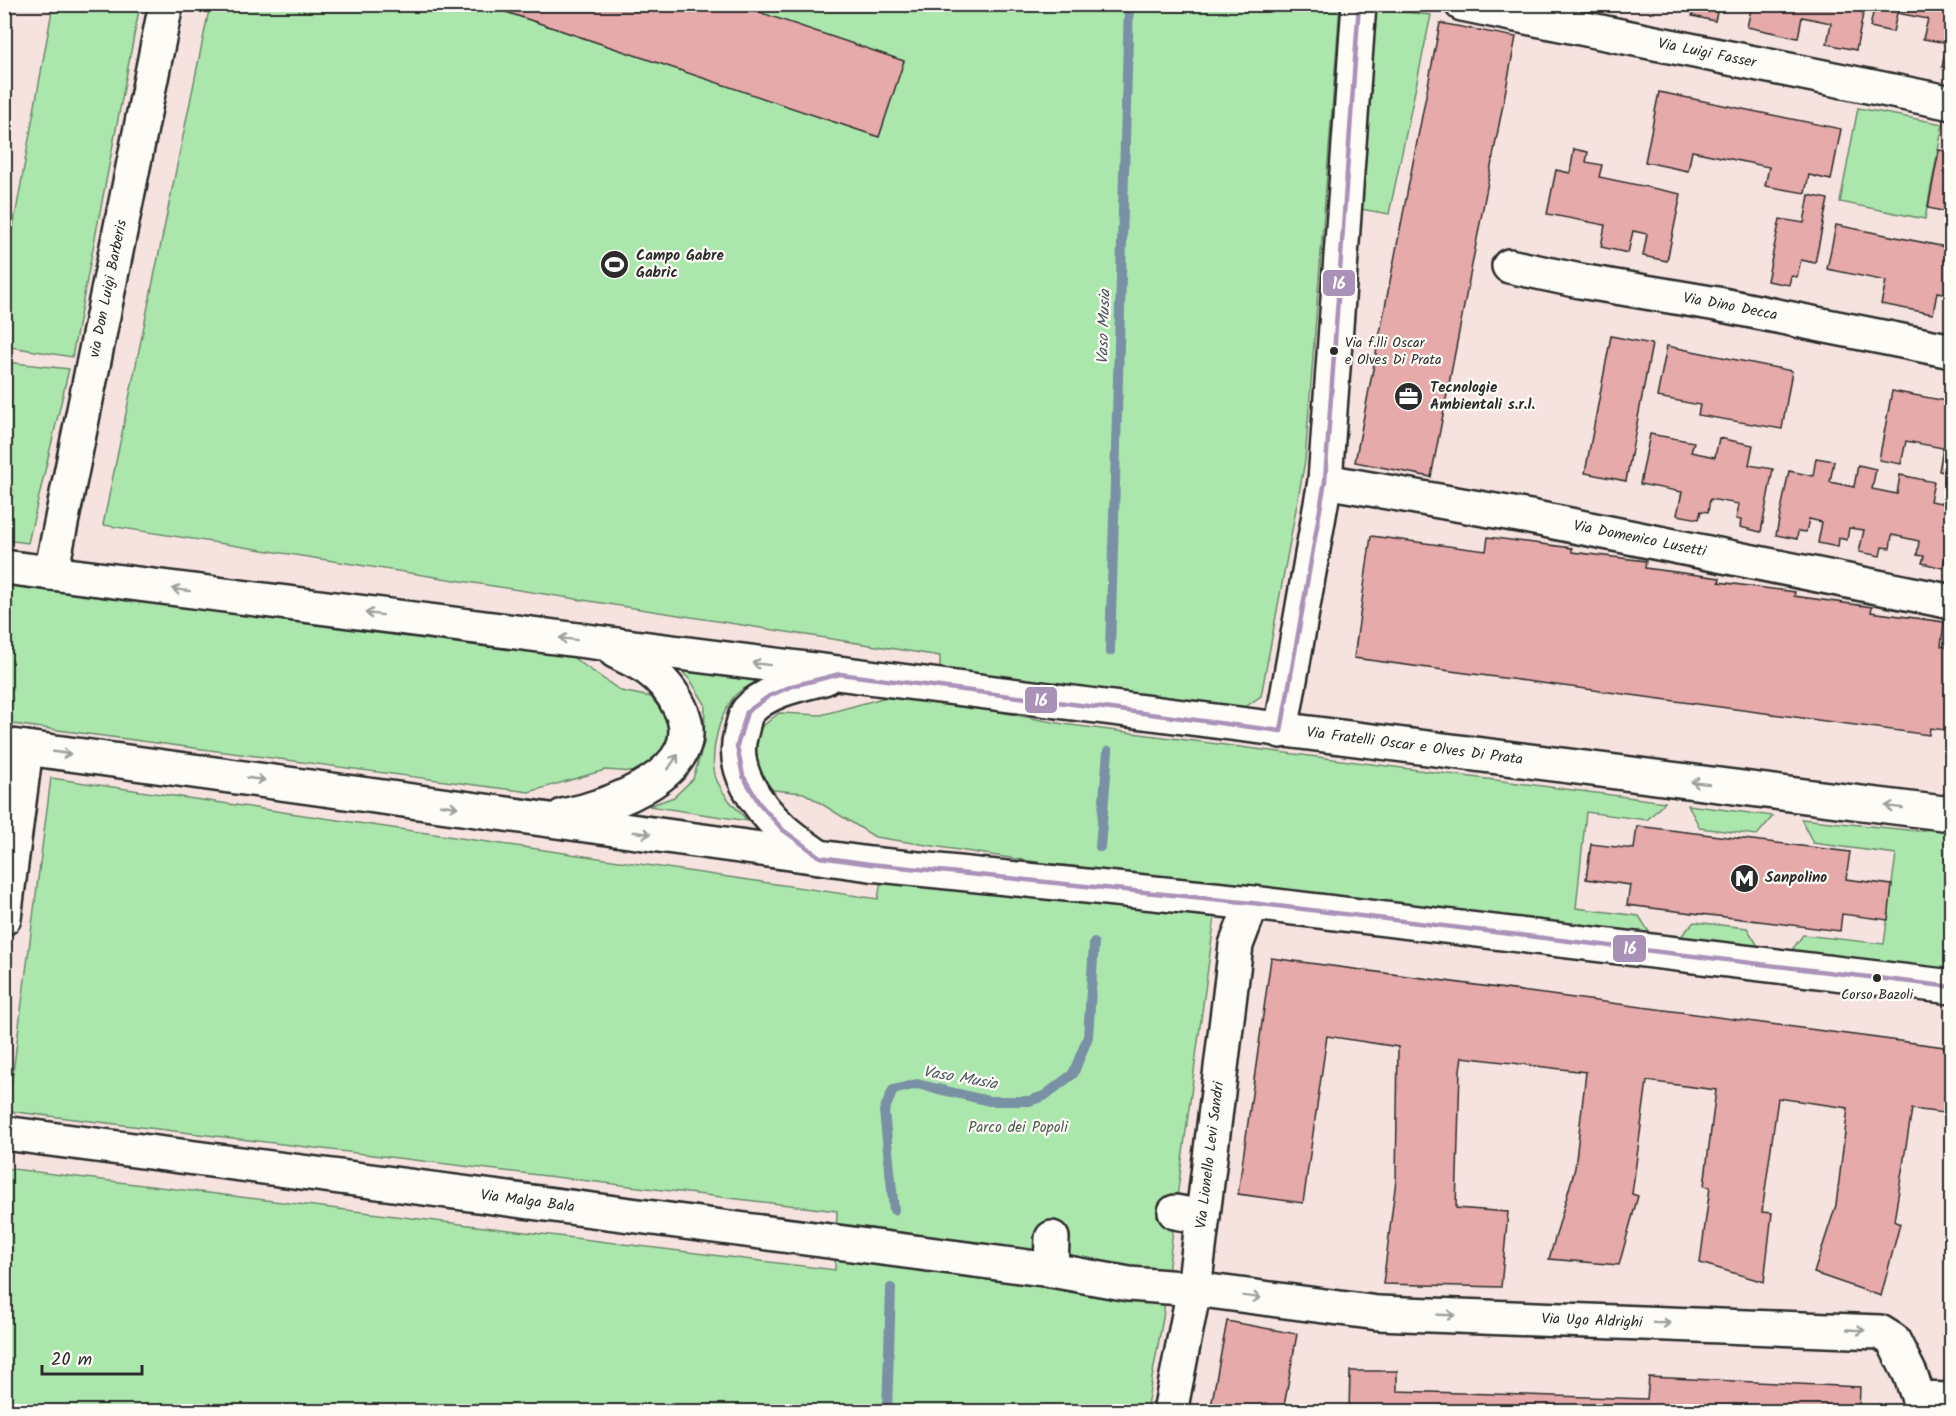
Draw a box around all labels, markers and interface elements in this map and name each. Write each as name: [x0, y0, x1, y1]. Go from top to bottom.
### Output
street label: Via Luigi Fasser: [1656, 32, 1759, 75]
street label: via Don Luigi Barberis: [83, 217, 134, 360]
place label: Campo Gabre Gabric: [636, 244, 724, 285]
sports icon: Campo Gabre Gabric: [599, 249, 631, 281]
line badge: 16: [1322, 269, 1356, 297]
text: 16: [1332, 272, 1346, 297]
street label: Via Dino Decca: [1681, 286, 1779, 328]
water label: Vaso Musia: [1090, 288, 1118, 365]
place label: Via f.lli Oscar e Olves Di Prata: [1345, 332, 1441, 371]
marker: Via f.lli Oscar e Olves Di Prata: [1328, 345, 1340, 357]
place label: Tecnologie Ambientali s.r.l.: [1430, 376, 1535, 417]
office icon: Tecnologie Ambientali s.r.l.: [1393, 381, 1425, 413]
street label: Via Domenico Lusetti: [1571, 514, 1709, 564]
one-way arrow: [171, 584, 191, 595]
one-way arrow: [365, 609, 385, 620]
one-way arrow: [558, 633, 578, 644]
one-way arrow: [752, 658, 771, 669]
line badge: 16: [1024, 686, 1058, 714]
text: 16: [1034, 689, 1048, 714]
street label: Via Fratelli Oscar e Olves Di Prata: [1305, 721, 1524, 772]
one-way arrow: [52, 748, 72, 759]
one-way arrow: [666, 754, 679, 771]
one-way arrow: [245, 774, 265, 785]
one-way arrow: [1691, 777, 1711, 788]
one-way arrow: [438, 801, 458, 812]
one-way arrow: [1884, 802, 1904, 813]
one-way arrow: [632, 827, 651, 838]
metro station icon: Sanpolino: [1728, 862, 1760, 894]
place label: Sanpolino: [1765, 866, 1827, 890]
line badge: 16: [1612, 934, 1647, 963]
text: 16: [1623, 937, 1637, 962]
marker: Corso Bazoli: [1871, 972, 1883, 984]
place label: Corso Bazoli: [1841, 984, 1914, 1006]
water label: Vaso Musia: [921, 1059, 1001, 1097]
street label: Via Lionello Levi Sandri: [1189, 1079, 1231, 1230]
park label: Parco dei Popoli: [968, 1116, 1069, 1140]
street label: Via Malga Bala: [479, 1183, 576, 1220]
one-way arrow: [1241, 1291, 1261, 1302]
street label: Via Ugo Aldrighi: [1541, 1307, 1644, 1335]
one-way arrow: [1435, 1309, 1455, 1321]
one-way arrow: [1651, 1317, 1671, 1328]
one-way arrow: [1846, 1324, 1866, 1335]
scale bar: [42, 1338, 142, 1376]
text: 20 m: [51, 1346, 92, 1375]

